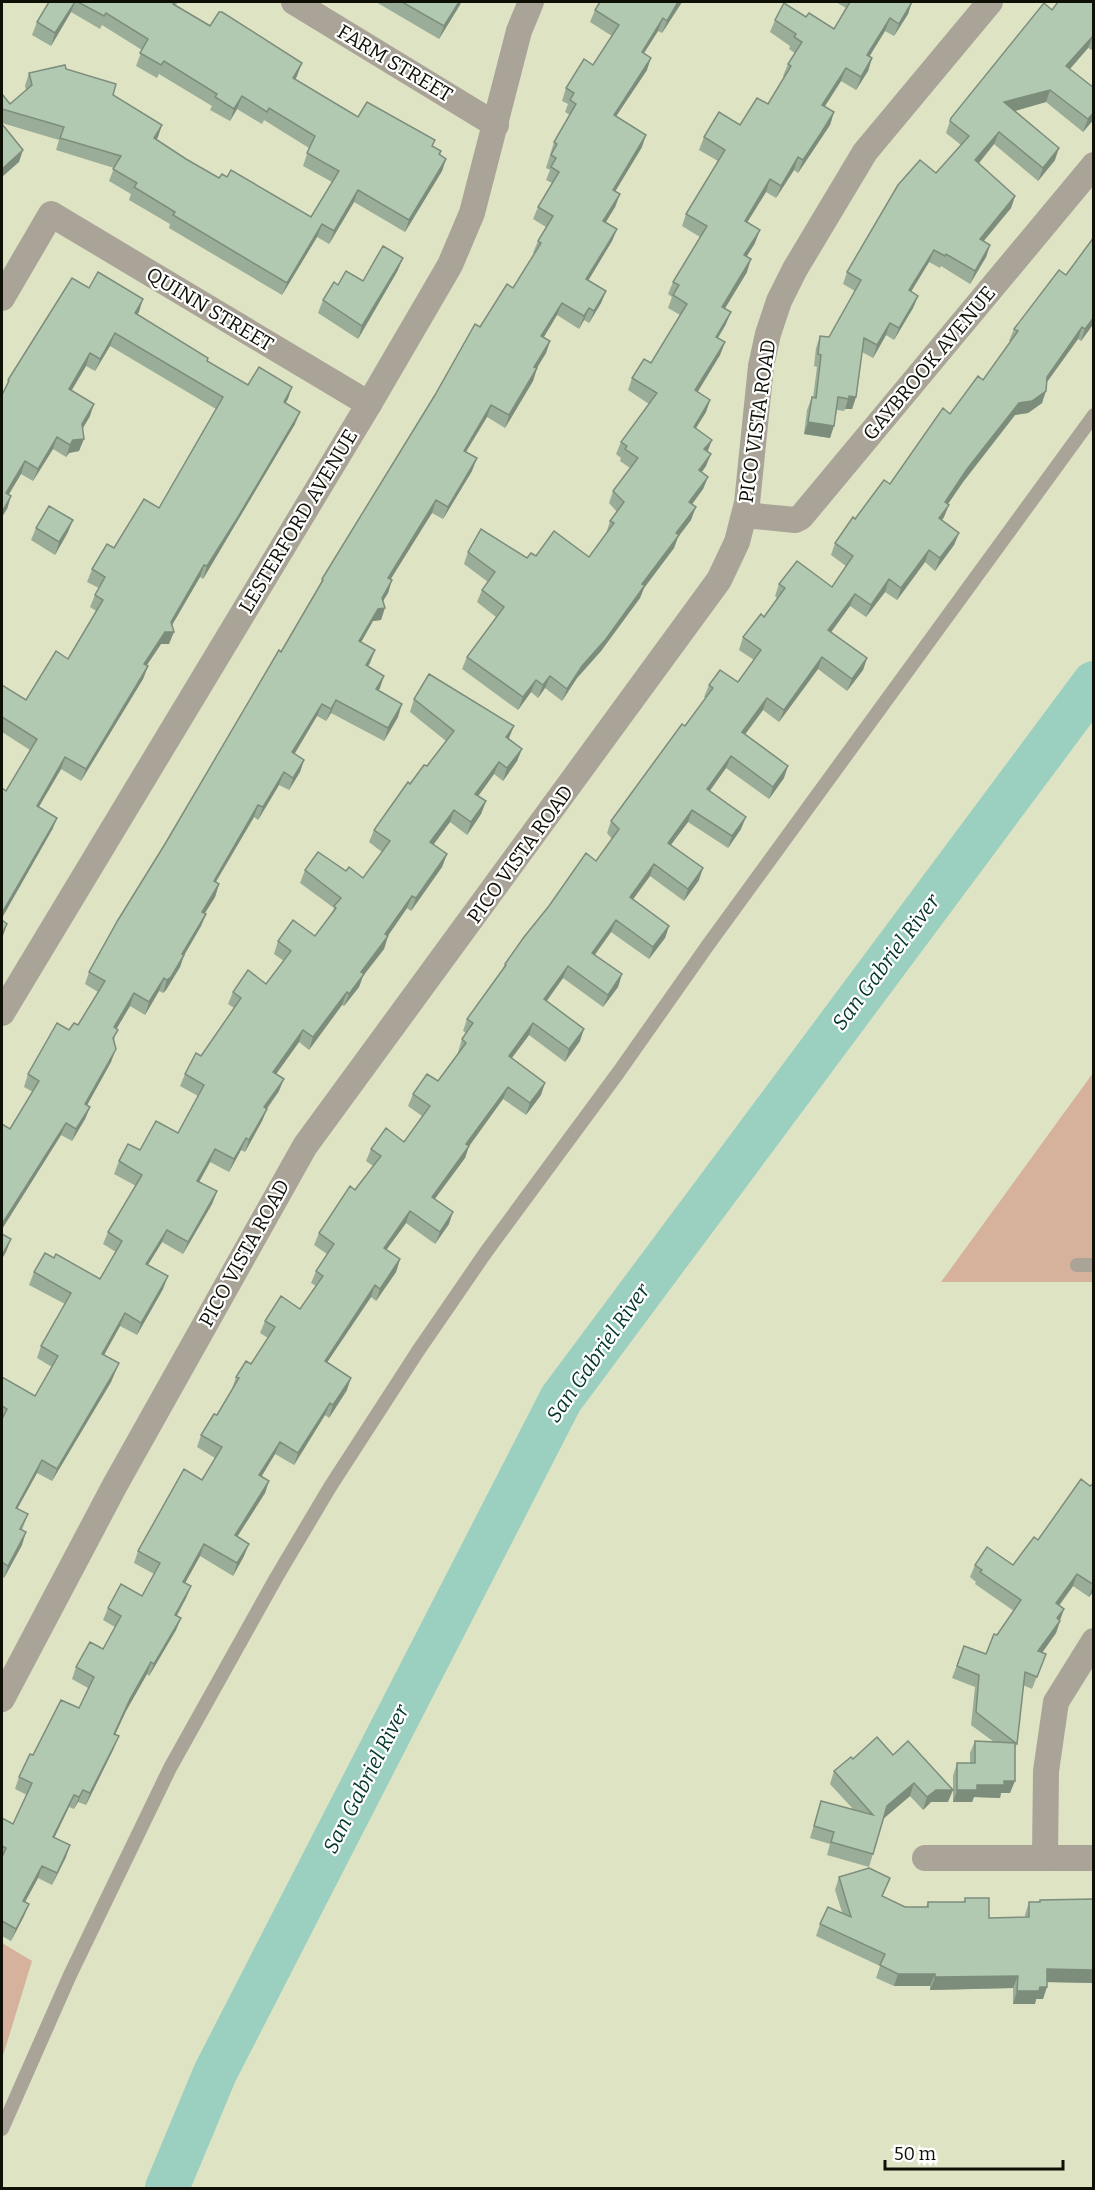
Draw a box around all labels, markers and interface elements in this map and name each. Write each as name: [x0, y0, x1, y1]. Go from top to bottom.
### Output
street label: FARM STREET: [333, 19, 457, 107]
street label: QUINN STREET: [142, 262, 278, 357]
street label: GAYBROOK AVENUE: [858, 281, 1000, 445]
street label: PICO VISTA ROAD: [734, 338, 780, 504]
street label: LESTERFORD AVENUE: [234, 425, 362, 617]
street label: PICO VISTA ROAD: [462, 780, 578, 928]
water label: San Gabriel River: [826, 888, 946, 1035]
street label: PICO VISTA ROAD: [194, 1175, 294, 1331]
water label: San Gabriel River: [541, 1277, 656, 1427]
water label: San Gabriel River: [317, 1699, 415, 1858]
scale bar: [885, 2133, 1064, 2171]
text: 50 m: [894, 2143, 936, 2165]

